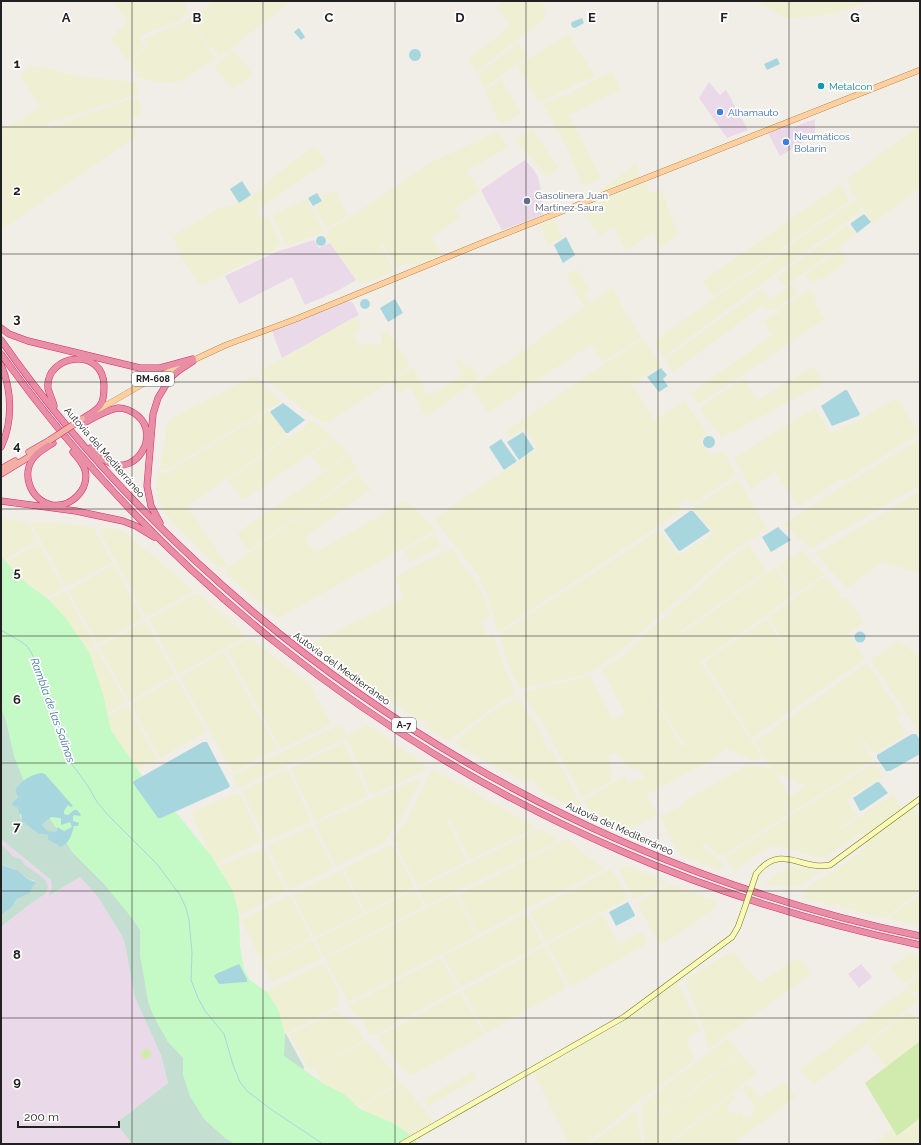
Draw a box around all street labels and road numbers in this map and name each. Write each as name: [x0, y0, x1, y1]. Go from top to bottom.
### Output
road number: RM-608: [132, 372, 174, 386]
street label: Autovía del Mediterráneo: [62, 405, 147, 500]
street label: Autovía del Mediterráneo: [291, 630, 392, 707]
road number: A-7: [392, 718, 416, 732]
street label: Autovía del Mediterráneo: [564, 800, 675, 857]

